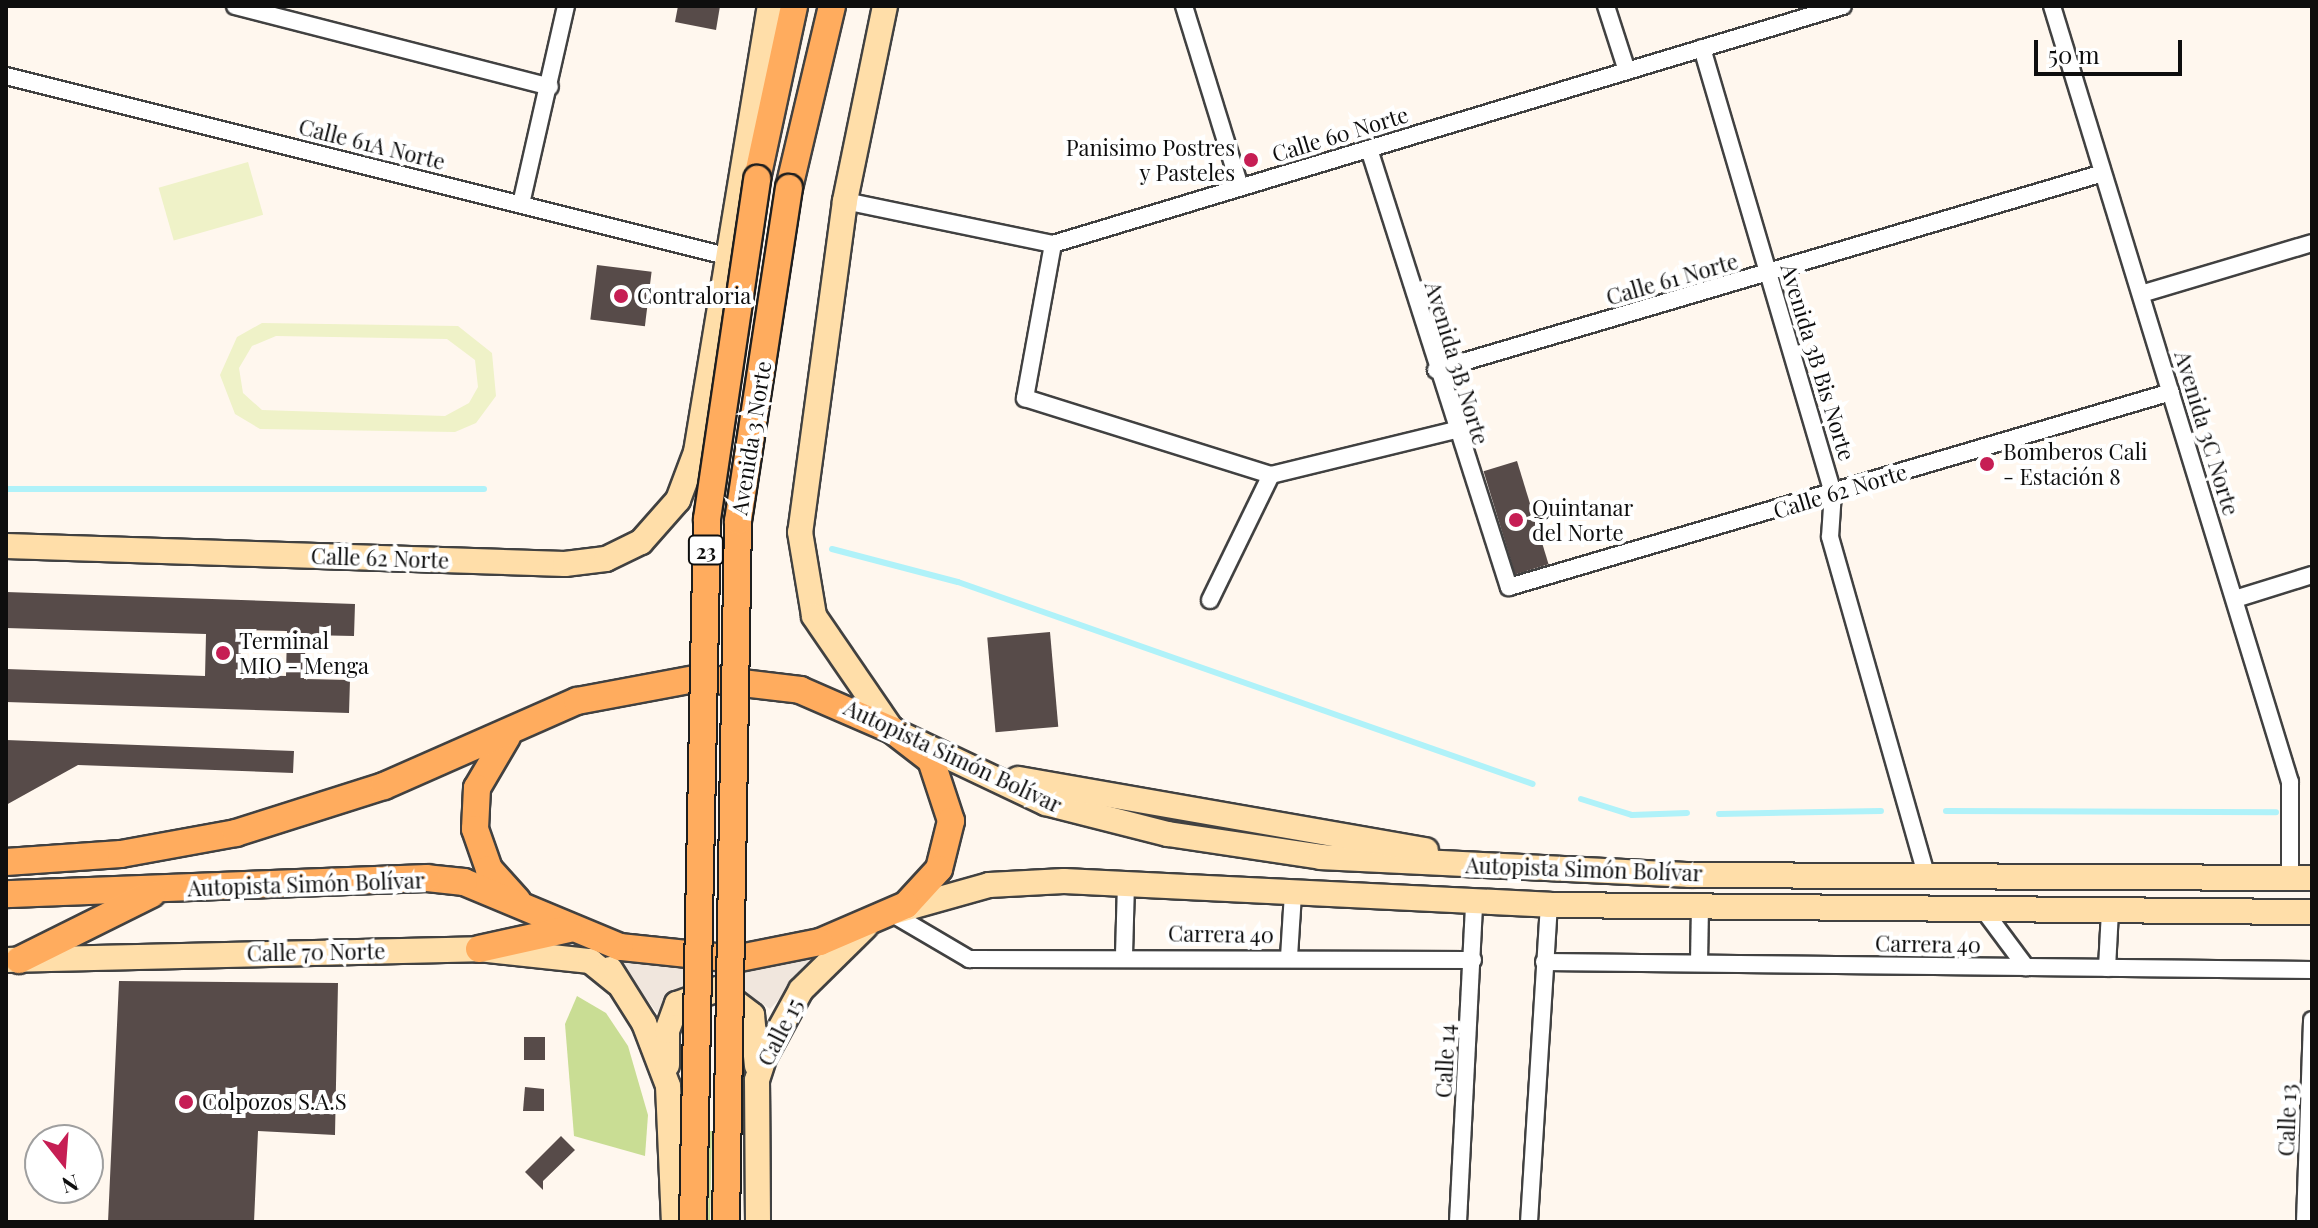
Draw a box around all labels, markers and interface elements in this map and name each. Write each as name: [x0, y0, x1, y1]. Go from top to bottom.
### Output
scale bar: [2038, 24, 2186, 74]
text: 50 m: [2048, 38, 2100, 70]
street label: Calle 60 Norte: [1269, 101, 1411, 167]
street label: Calle 61A Norte: [296, 113, 448, 175]
place label: Panisimo Postres y Pasteles: [1066, 134, 1235, 186]
marker: Panisimo Postres y Pasteles: [1242, 151, 1260, 169]
street label: Calle 61 Norte: [1603, 248, 1741, 310]
street label: Avenida 3B Bis Norte: [1775, 260, 1861, 464]
street label: Avenida 3B Norte: [1420, 278, 1494, 448]
place label: Contraloria: [637, 283, 751, 309]
marker: Contraloria: [612, 287, 630, 305]
street label: Avenida 3C Norte: [2169, 347, 2245, 519]
street label: Avenida 3 Norte: [726, 359, 776, 517]
place label: Bomberos Cali - Estación 8: [2003, 438, 2147, 490]
marker: Bomberos Cali - Estación 8: [1978, 455, 1996, 473]
street label: Calle 62 Norte: [1770, 458, 1910, 524]
place label: Quintanar del Norte: [1532, 494, 1633, 546]
marker: Quintanar del Norte: [1507, 511, 1525, 529]
road number: 23: [686, 534, 726, 566]
street label: Calle 62 Norte: [310, 542, 450, 574]
place label: Terminal MIO - Menga: [239, 627, 369, 678]
marker: Terminal MIO - Menga: [214, 644, 232, 662]
street label: Autopista Simón Bolívar: [840, 694, 1066, 818]
street label: Autopista Simón Bolívar: [1465, 852, 1703, 886]
street label: Autopista Simón Bolívar: [187, 867, 425, 901]
street label: Carrera 40: [1167, 920, 1275, 948]
street label: Carrera 40: [1874, 930, 1982, 958]
street label: Calle 70 Norte: [246, 938, 386, 966]
street label: Calle 15: [752, 994, 808, 1070]
street label: Calle 14: [1430, 1023, 1460, 1099]
street label: Calle 13: [2273, 1083, 2301, 1157]
place label: Colpozos S.A.S: [202, 1089, 347, 1115]
marker: Colpozos S.A.S: [177, 1093, 195, 1111]
north arrow: [24, 1124, 104, 1204]
text: N: [58, 1168, 82, 1202]

